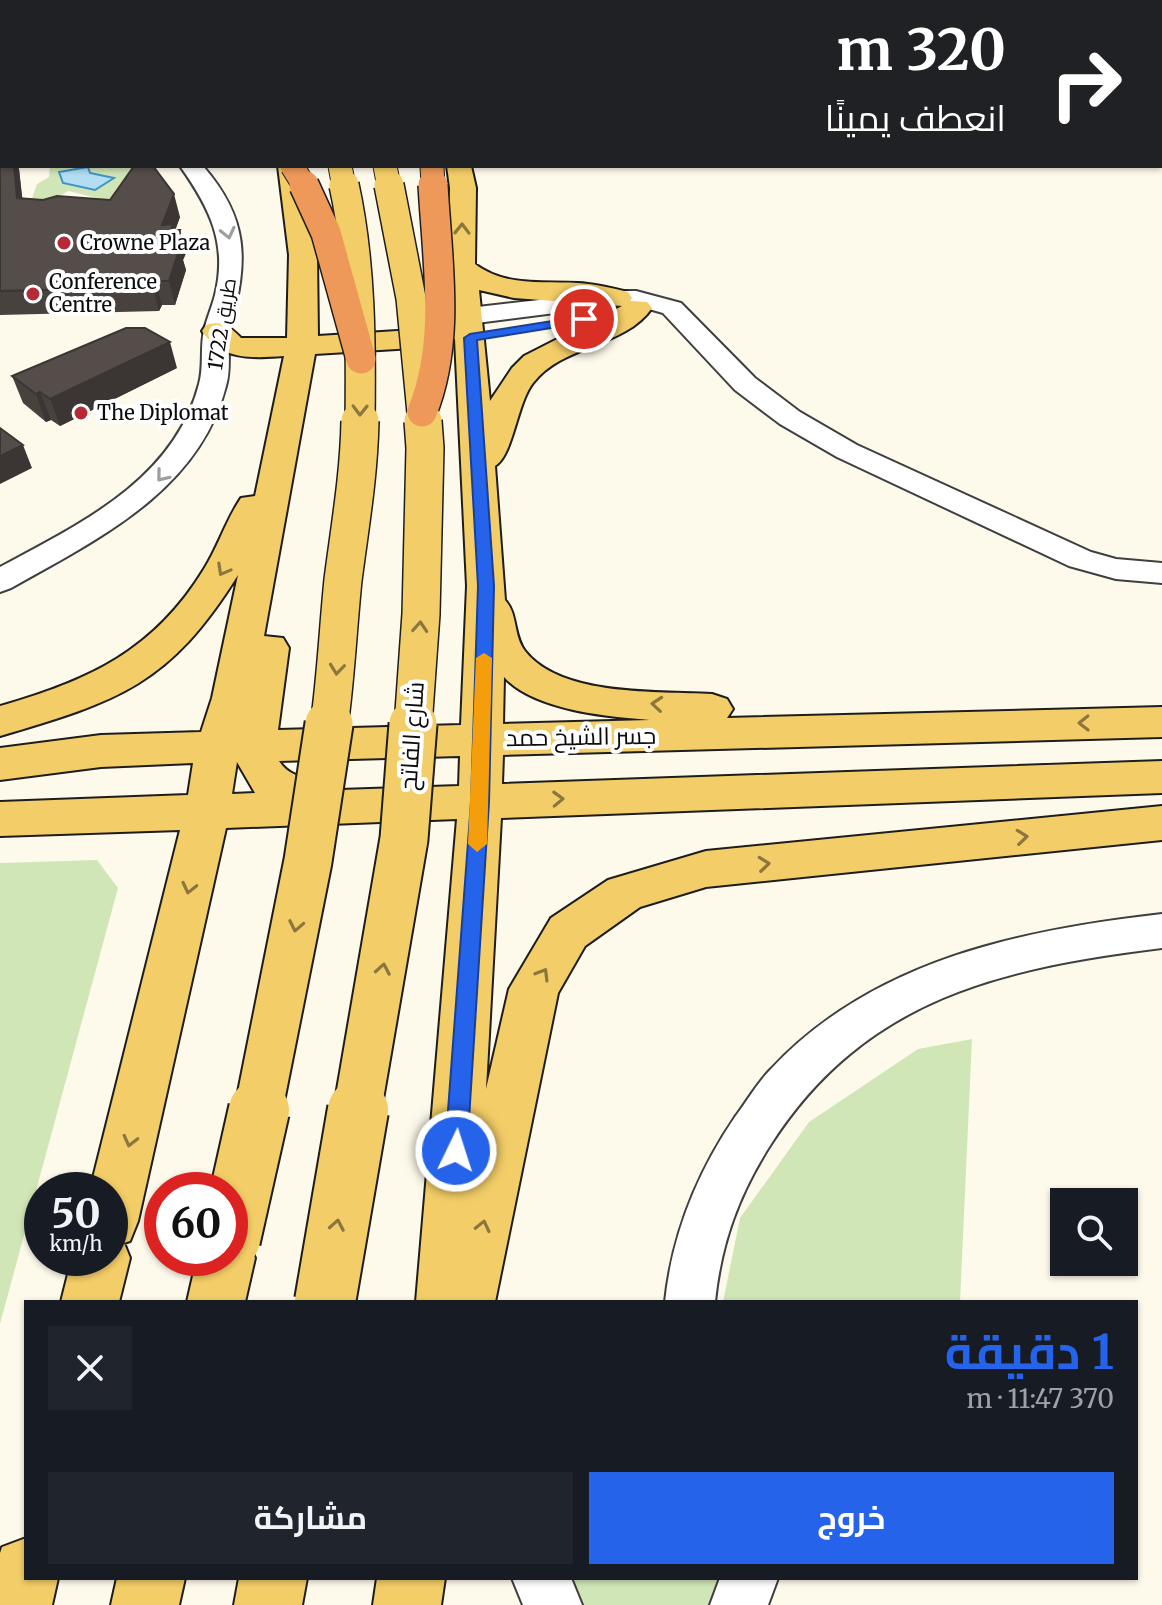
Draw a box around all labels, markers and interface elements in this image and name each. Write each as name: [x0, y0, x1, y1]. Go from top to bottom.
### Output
text: 320 m: [837, 15, 1006, 85]
icon: right: [1034, 32, 1138, 136]
text: انعطف يمينًا: [825, 96, 1006, 141]
one-way arrow: [453, 222, 470, 235]
one-way arrow: [219, 226, 236, 240]
place label: Crowne Plaza: [80, 230, 211, 255]
marker: Crowne Plaza: [55, 234, 73, 252]
place label: Conference Centre: [49, 269, 157, 317]
street label: طريق 1722: [202, 276, 242, 372]
marker: Conference Centre: [24, 285, 42, 303]
pin: [550, 285, 618, 353]
icon: arrive: [562, 297, 606, 341]
place label: The Diplomat: [97, 400, 229, 425]
marker: The Diplomat: [72, 404, 90, 422]
one-way arrow: [351, 404, 369, 417]
one-way arrow: [157, 467, 172, 482]
one-way arrow: [217, 562, 232, 577]
one-way arrow: [411, 620, 428, 633]
one-way arrow: [328, 663, 345, 676]
street label: شارع الفاتح: [392, 680, 432, 792]
one-way arrow: [650, 696, 663, 713]
one-way arrow: [1077, 715, 1090, 732]
street label: جسر الشيخ حمد: [506, 720, 656, 754]
one-way arrow: [552, 791, 565, 808]
one-way arrow: [1016, 829, 1029, 846]
one-way arrow: [758, 855, 771, 872]
one-way arrow: [181, 880, 198, 894]
one-way arrow: [288, 919, 305, 932]
one-way arrow: [374, 962, 391, 976]
one-way arrow: [533, 968, 549, 983]
position arrow: [414, 1109, 498, 1193]
one-way arrow: [122, 1134, 139, 1147]
speed limit sign: 60: [144, 1172, 248, 1276]
map controls: [1050, 1188, 1138, 1276]
button: search: [1050, 1188, 1138, 1276]
text: 50: [51, 1189, 101, 1239]
one-way arrow: [328, 1218, 345, 1232]
one-way arrow: [474, 1220, 491, 1233]
text: km/h: [50, 1231, 102, 1256]
text: 1 دقيقة: [945, 1322, 1114, 1382]
button: close: [48, 1326, 132, 1410]
text: 370 m · 11:47: [966, 1382, 1114, 1415]
button: مشاركة: [48, 1472, 573, 1564]
button: خروج: [589, 1472, 1114, 1564]

